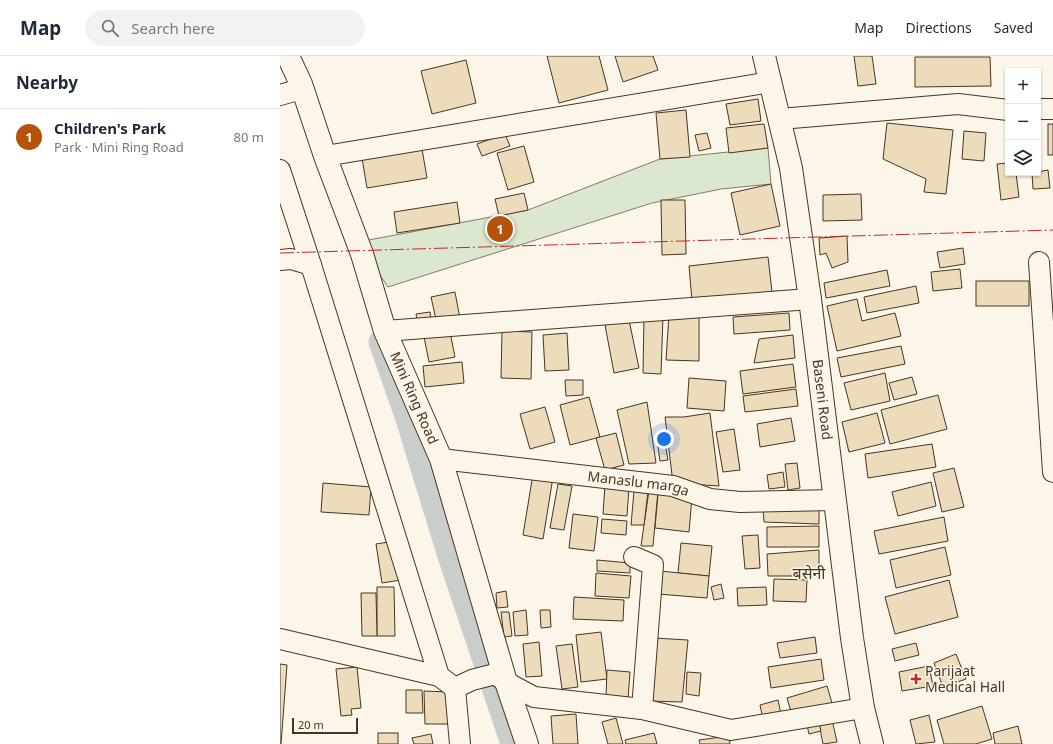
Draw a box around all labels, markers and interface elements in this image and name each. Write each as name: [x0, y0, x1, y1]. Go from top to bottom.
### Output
search box: [85, 10, 365, 46]
text: Map: [20, 15, 61, 41]
icon: search: [99, 17, 121, 39]
text: Search here: [131, 18, 215, 38]
text: Map: [854, 18, 883, 37]
text: Directions: [905, 18, 972, 37]
text: Saved: [994, 18, 1033, 37]
map controls: [1005, 68, 1041, 176]
button: +: [1005, 68, 1041, 104]
text: Nearby: [16, 71, 78, 94]
button: −: [1005, 104, 1041, 140]
text: Children's Park: [54, 118, 166, 138]
text: 1: [25, 128, 33, 146]
text: 80 m: [234, 128, 264, 146]
text: Park · Mini Ring Road: [54, 138, 184, 156]
button: layers: [1005, 140, 1041, 176]
pin: 1: [487, 214, 513, 244]
street label: Mini Ring Road: [386, 349, 443, 447]
street label: Baseni Road: [809, 358, 837, 441]
your location: [654, 429, 674, 449]
street label: Manaslu marga: [587, 466, 692, 500]
district label: बसेनी: [793, 562, 826, 584]
place label: Parijaat Medical Hall: [925, 661, 1005, 696]
marker: Parijaat Medical Hall: [910, 673, 922, 685]
scale bar: [292, 716, 358, 735]
text: 20 m: [298, 717, 324, 732]

